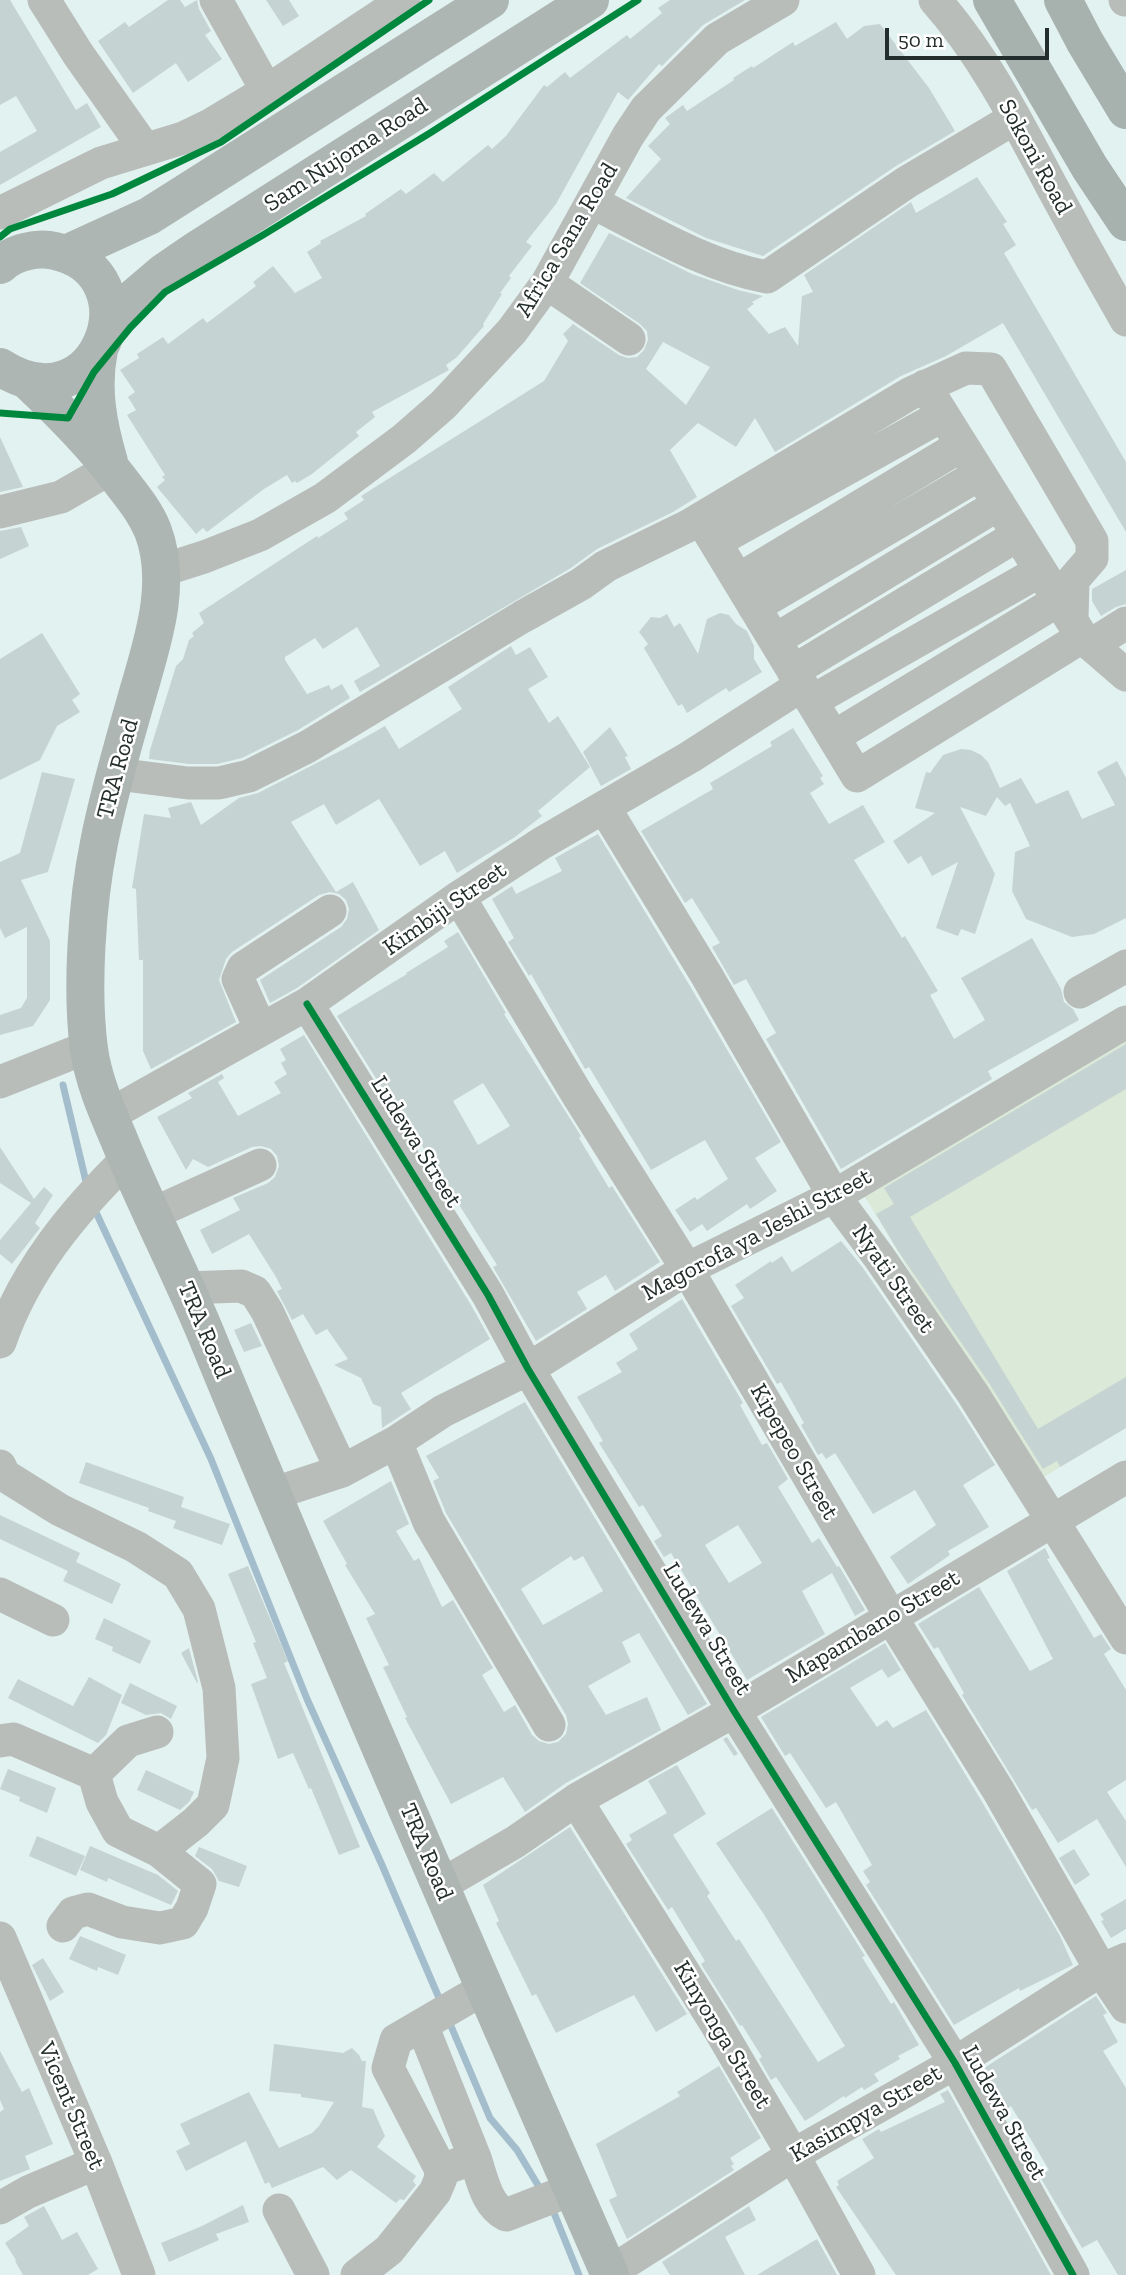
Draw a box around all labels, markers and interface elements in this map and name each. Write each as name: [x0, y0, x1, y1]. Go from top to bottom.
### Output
scale bar: [888, 14, 1052, 58]
text: 50 m: [898, 27, 944, 52]
street label: Sam Nujoma Road: [259, 91, 433, 219]
street label: Sokoni Road: [992, 94, 1078, 220]
street label: Africa Sana Road: [510, 158, 624, 322]
street label: TRA Road: [91, 716, 145, 822]
street label: Kimbiji Street: [378, 856, 512, 962]
street label: Ludewa Street: [364, 1071, 468, 1213]
street label: Magorofa ya Jeshi Street: [638, 1162, 876, 1308]
street label: Nyati Street: [845, 1219, 941, 1339]
street label: TRA Road: [171, 1277, 237, 1383]
street label: Kipepeo Street: [744, 1379, 844, 1525]
street label: Ludewa Street: [656, 1558, 758, 1700]
street label: Mapambano Street: [781, 1564, 965, 1690]
street label: TRA Road: [393, 1799, 459, 1905]
street label: Kinyonga Street: [667, 1956, 777, 2114]
street label: Vicent Street: [31, 2038, 111, 2174]
street label: Ludewa Street: [955, 2041, 1053, 2185]
street label: Kasimpya Street: [785, 2059, 947, 2169]

